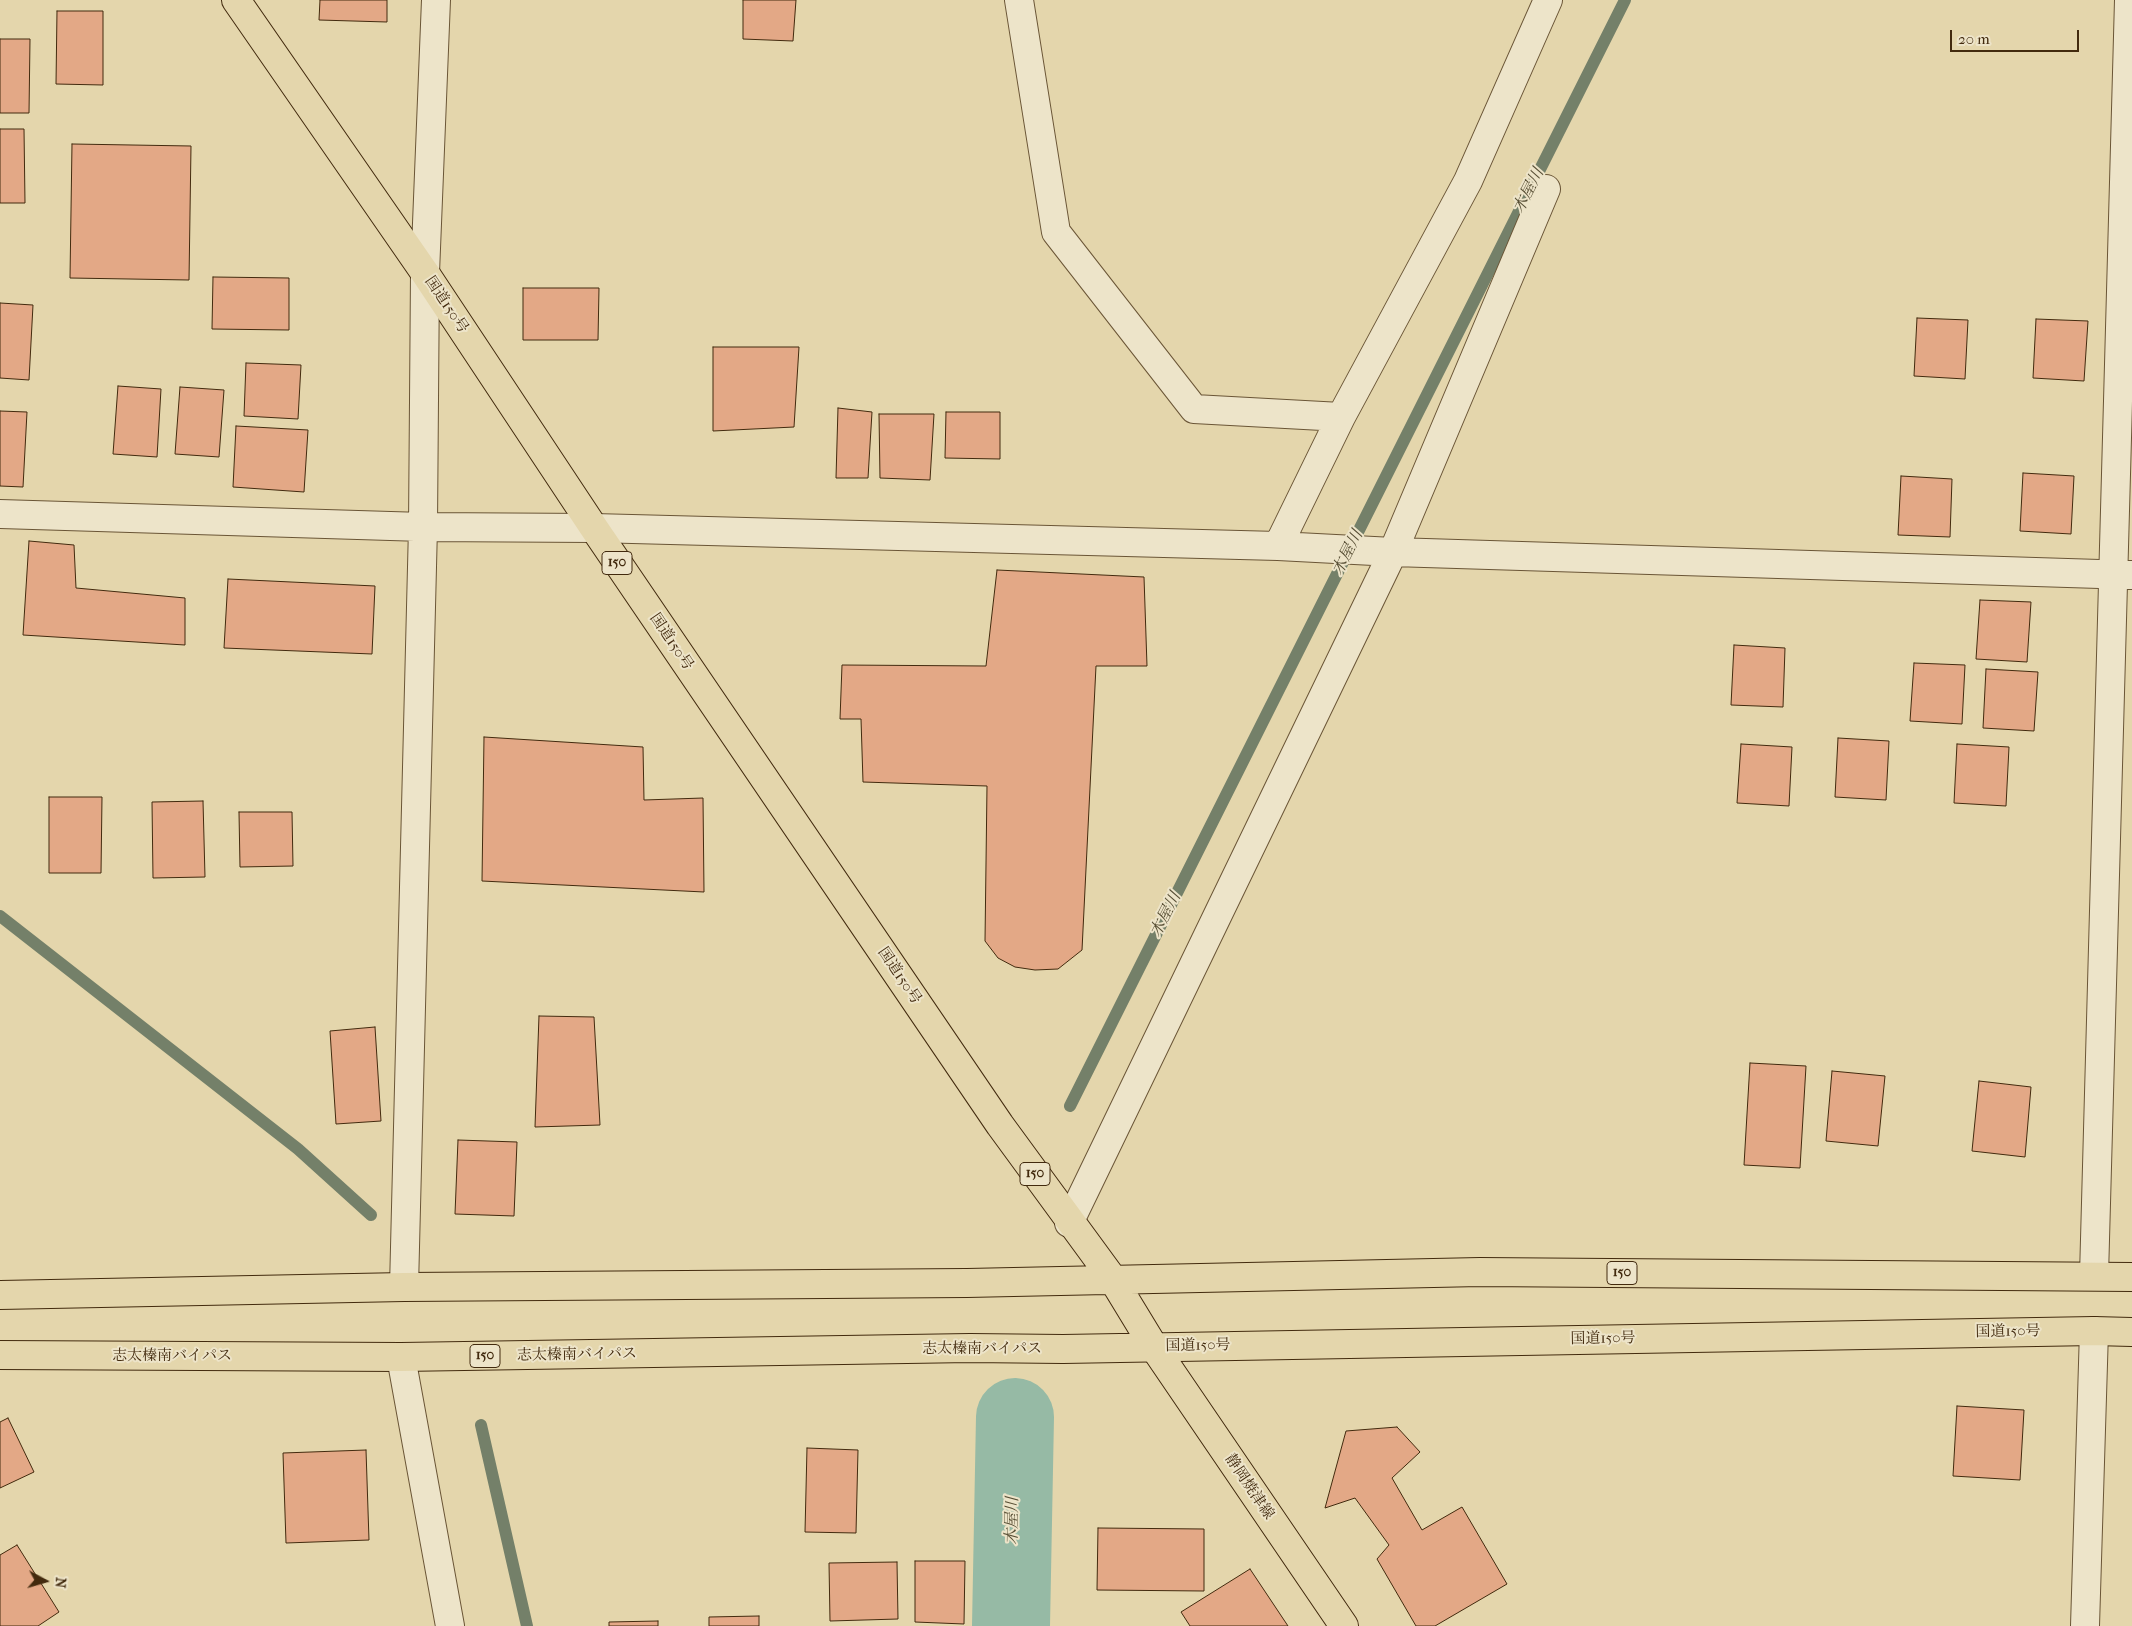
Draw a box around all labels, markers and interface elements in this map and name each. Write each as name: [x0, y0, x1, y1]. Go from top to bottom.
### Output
scale bar: [1952, 20, 2081, 52]
text: 20 m: [1958, 30, 1990, 48]
water label: 木屋川: [1510, 165, 1548, 217]
street label: 国道150号: [420, 273, 472, 337]
water label: 木屋川: [1329, 527, 1367, 579]
road number: 150: [602, 552, 632, 574]
street label: 国道150号: [645, 610, 697, 674]
water label: 木屋川: [1147, 889, 1185, 941]
street label: 国道150号: [873, 944, 925, 1008]
road number: 150: [1020, 1162, 1050, 1186]
road number: 150: [1607, 1262, 1637, 1284]
street label: 国道150号: [1975, 1322, 2041, 1342]
street label: 国道150号: [1570, 1329, 1636, 1349]
street label: 国道150号: [1165, 1336, 1231, 1356]
street label: 志太榛南バイパス: [922, 1340, 1042, 1358]
road number: 150: [470, 1344, 500, 1368]
street label: 志太榛南バイパス: [517, 1345, 637, 1365]
street label: 志太榛南バイパス: [112, 1347, 232, 1365]
street label: 静岡焼津線: [1221, 1451, 1277, 1523]
water label: 木屋川: [1003, 1497, 1023, 1545]
north arrow: [20, 1556, 70, 1606]
text: N: [51, 1576, 69, 1589]

